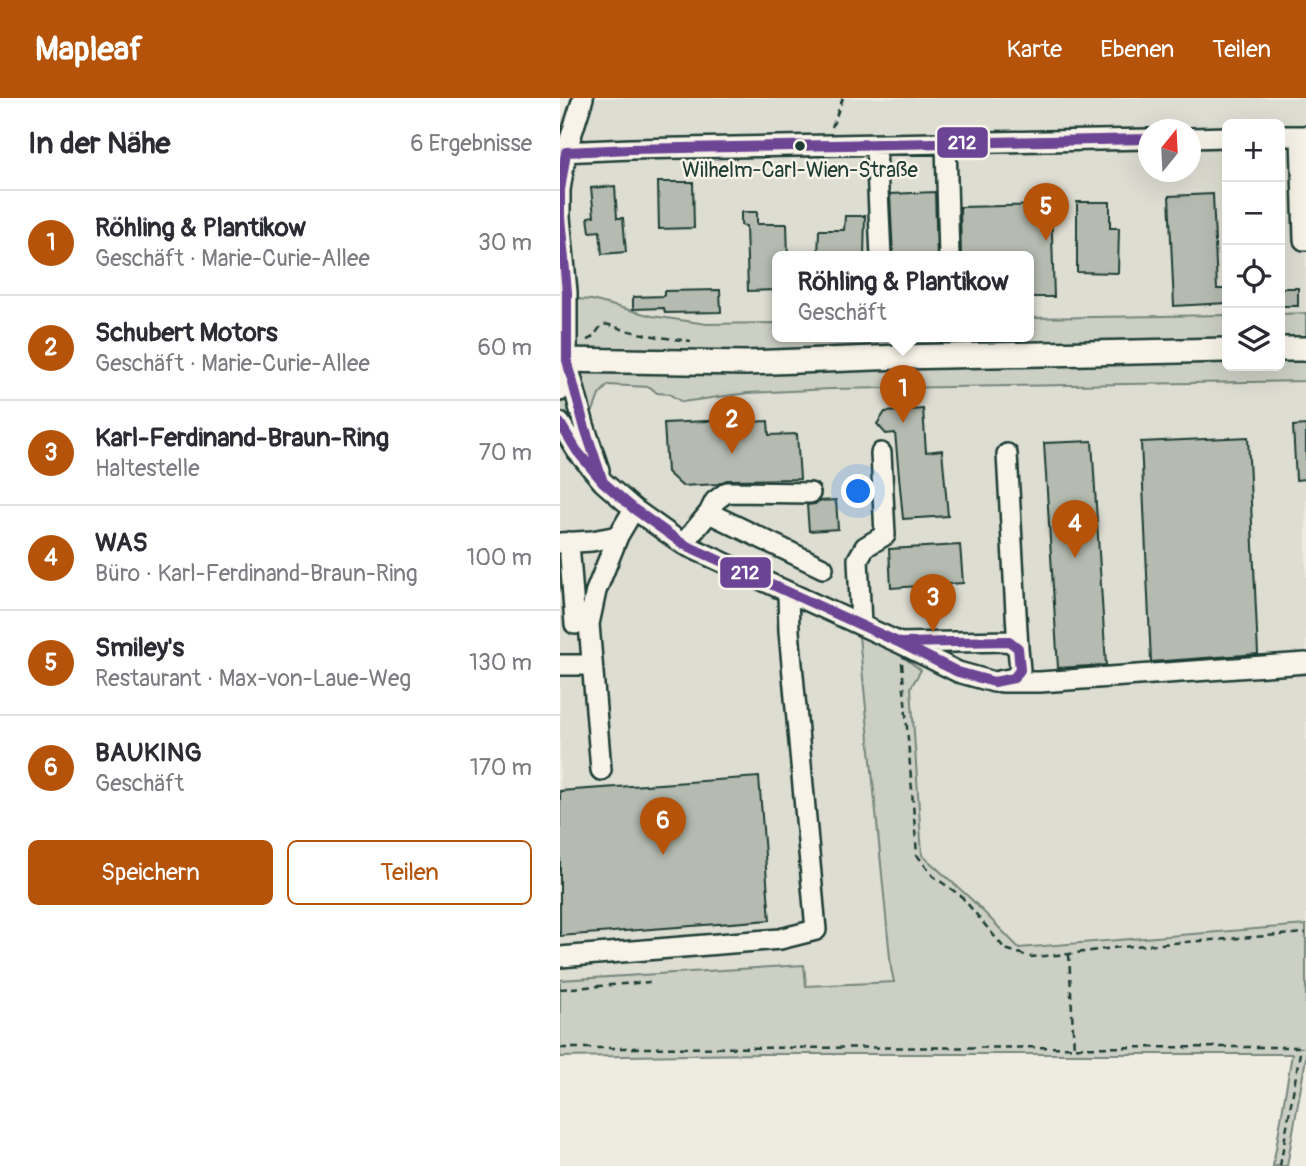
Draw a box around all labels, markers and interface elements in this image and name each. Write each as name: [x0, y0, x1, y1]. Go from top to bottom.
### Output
text: Mapleaf: [35, 29, 143, 70]
text: Karte: [1007, 35, 1062, 64]
text: Ebenen: [1100, 35, 1174, 64]
text: Teilen: [1212, 35, 1271, 64]
north arrow: [1138, 119, 1201, 182]
map controls: [1222, 119, 1285, 371]
button: +: [1222, 119, 1285, 182]
text: In der Nähe: [28, 125, 170, 162]
line badge: 212: [936, 126, 989, 159]
text: 6 Ergebnisse: [410, 129, 532, 158]
text: 212: [948, 131, 977, 155]
marker: Wilhelm-Carl-Wien-Straße: [793, 139, 807, 153]
place label: Wilhelm-Carl-Wien-Straße: [682, 157, 919, 184]
button: −: [1222, 182, 1285, 245]
pin: 5: [1023, 183, 1069, 241]
text: Röhling & Plantikow: [95, 212, 306, 244]
text: 1: [47, 228, 56, 257]
text: 30 m: [478, 228, 532, 257]
text: Geschäft · Marie-Curie-Allee: [95, 244, 370, 273]
button: locate: [1222, 245, 1285, 308]
popup: [772, 251, 1034, 342]
text: Röhling & Plantikow: [798, 266, 1008, 298]
text: Geschäft: [798, 298, 886, 327]
button: layers: [1222, 308, 1285, 371]
text: Schubert Motors: [95, 317, 278, 349]
text: 2: [45, 333, 57, 362]
text: 60 m: [477, 333, 532, 362]
text: Geschäft · Marie-Curie-Allee: [95, 349, 370, 378]
pin: 1: [880, 365, 926, 423]
pin: 2: [709, 396, 755, 454]
text: Karl-Ferdinand-Braun-Ring: [95, 422, 389, 454]
text: 3: [45, 438, 57, 467]
text: 70 m: [479, 438, 532, 467]
text: Haltestelle: [95, 454, 200, 483]
your location: [841, 474, 875, 508]
pin: 4: [1052, 500, 1098, 558]
text: WAS: [95, 527, 148, 559]
text: 4: [44, 543, 58, 572]
text: 100 m: [466, 543, 532, 572]
line badge: 212: [719, 556, 772, 589]
text: Büro · Karl-Ferdinand-Braun-Ring: [95, 559, 418, 588]
text: 212: [731, 561, 760, 585]
pin: 3: [910, 574, 956, 632]
text: Smiley's: [95, 632, 184, 664]
text: 5: [45, 648, 57, 677]
text: 130 m: [469, 648, 532, 677]
text: Restaurant · Max-von-Laue-Weg: [95, 664, 411, 693]
text: BAUKING: [95, 737, 202, 769]
text: 6: [44, 753, 58, 782]
text: 170 m: [470, 753, 532, 782]
text: Geschäft: [95, 769, 184, 798]
pin: 6: [640, 797, 686, 855]
button: Speichern: [28, 840, 273, 905]
button: Teilen: [287, 840, 532, 905]

